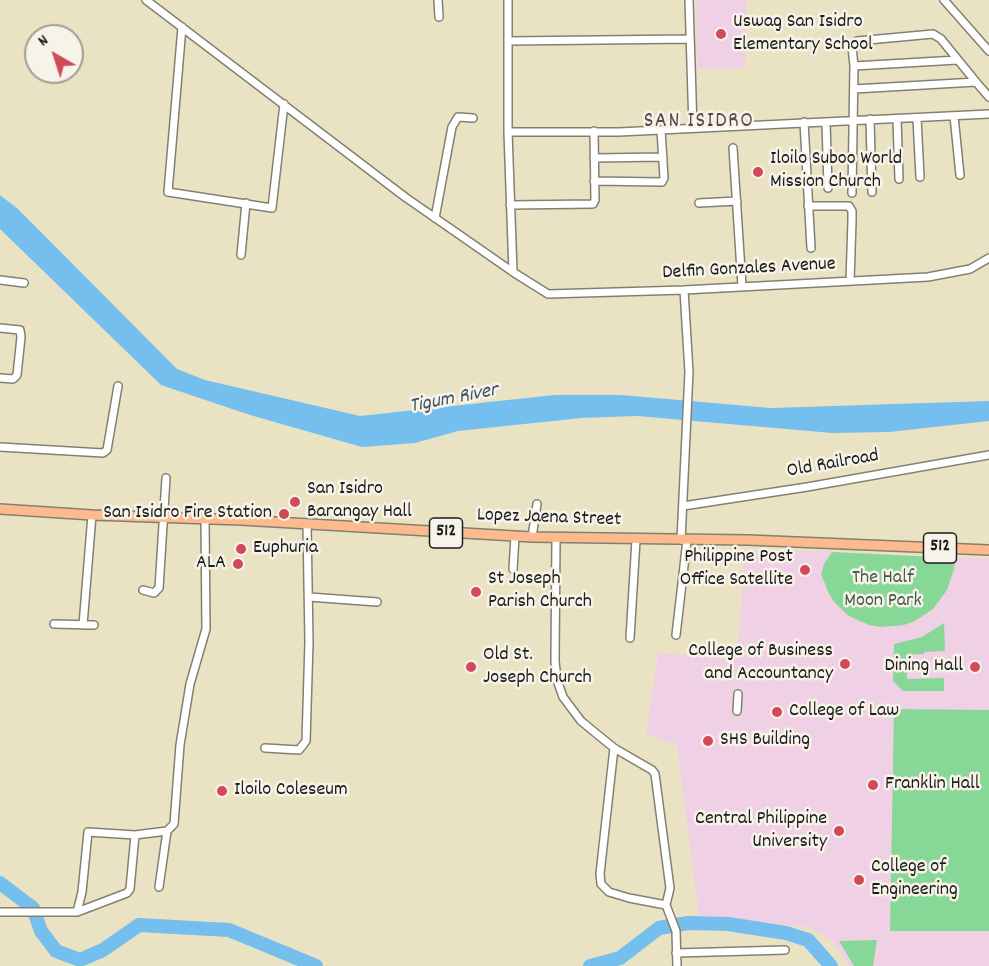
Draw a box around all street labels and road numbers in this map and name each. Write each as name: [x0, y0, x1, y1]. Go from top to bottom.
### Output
street label: Delfin Gonzales Avenue: [662, 253, 836, 287]
street label: Old Railroad: [785, 445, 881, 485]
street label: Lopez Jaena Street: [476, 504, 622, 534]
road number: 512: [430, 518, 462, 548]
road number: 512: [924, 533, 956, 563]

